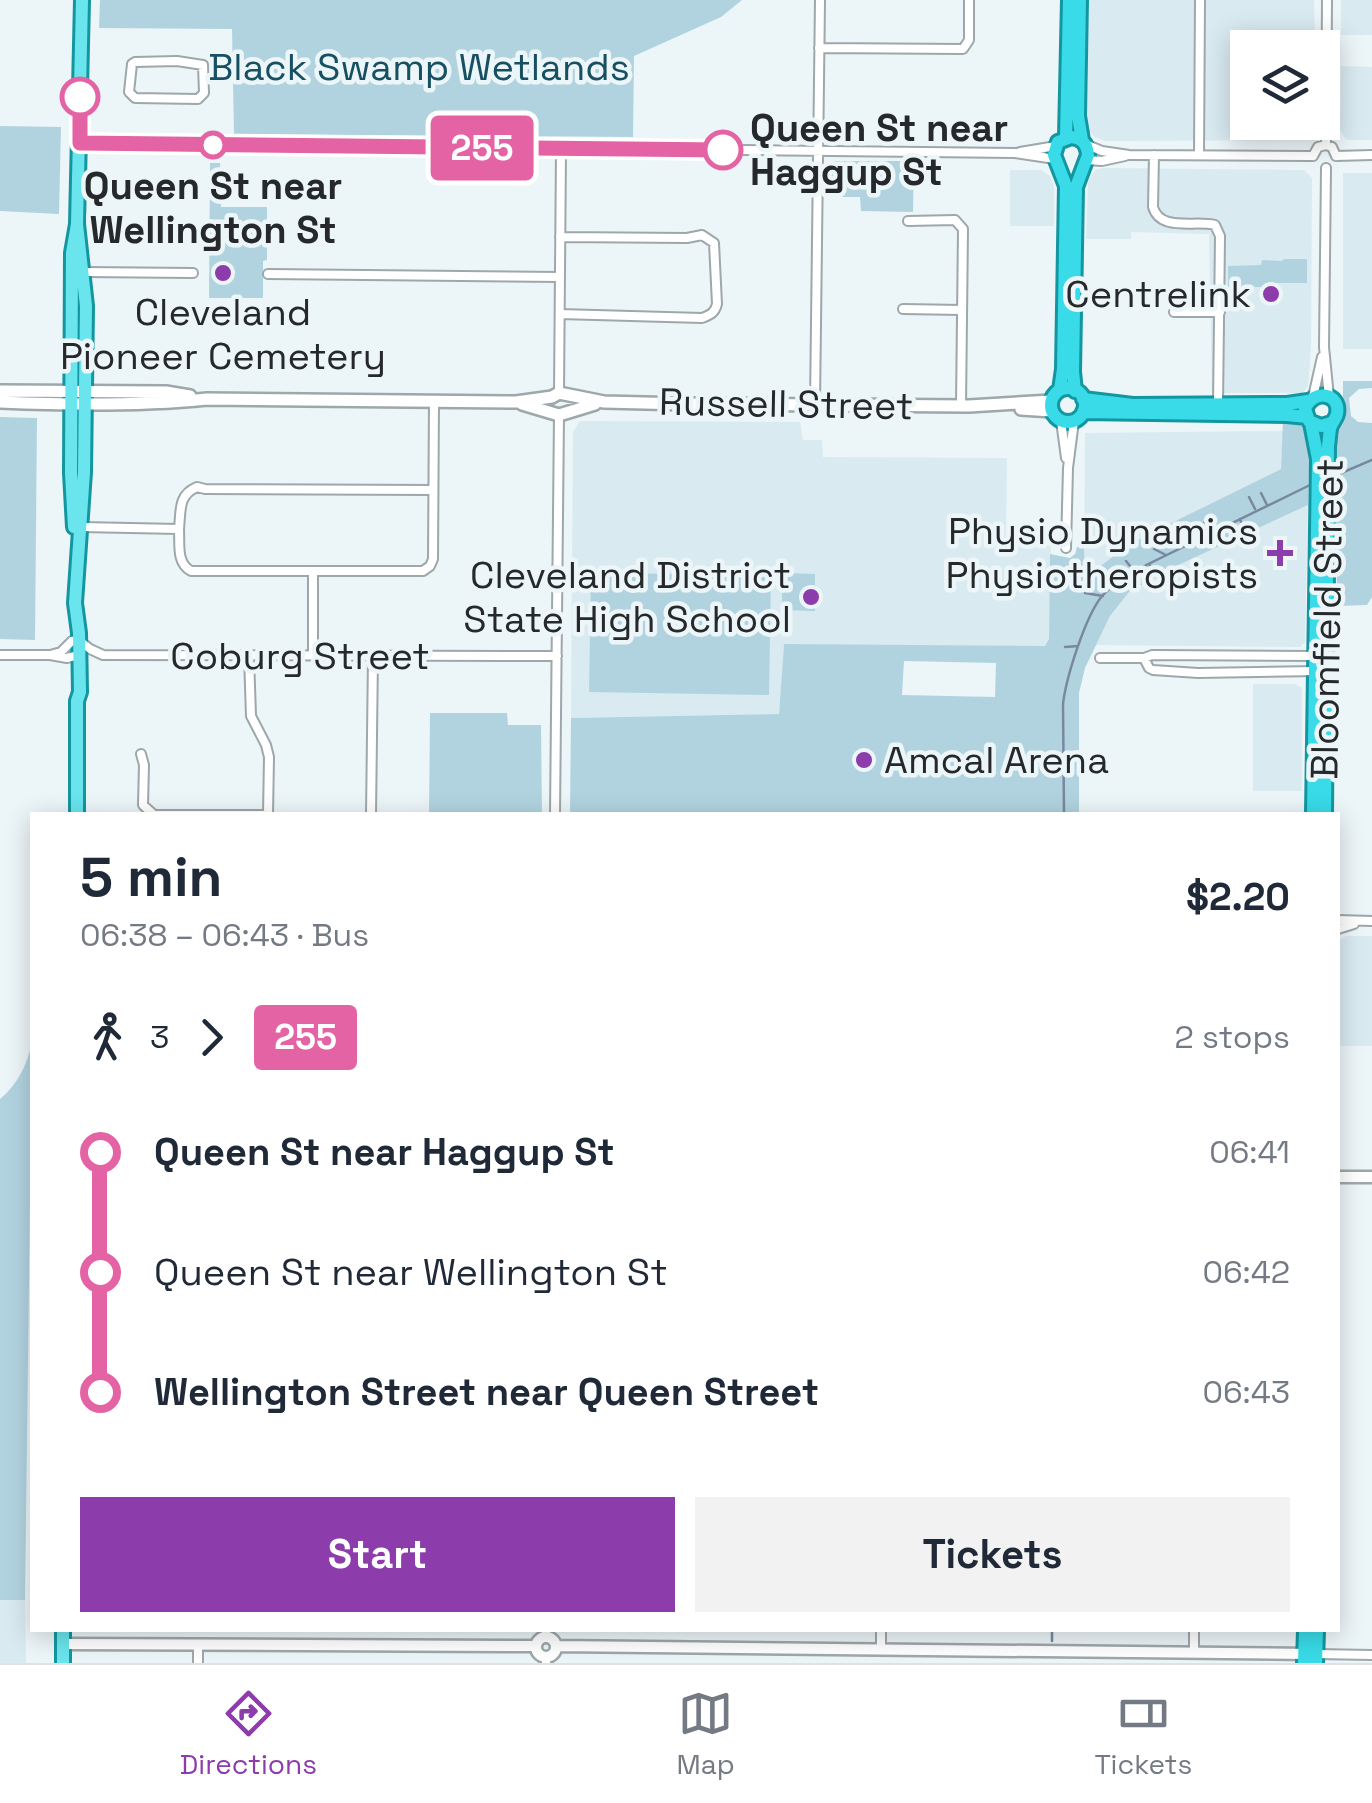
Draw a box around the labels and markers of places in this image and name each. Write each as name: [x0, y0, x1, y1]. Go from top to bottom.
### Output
unlabelled marker: [61, 78, 99, 116]
place label: Queen St near Haggup St: [750, 104, 1008, 196]
marker: Queen St near Haggup St: [704, 131, 742, 169]
marker: Queen St near Wellington St: [200, 132, 226, 158]
place label: Queen St near Wellington St: [84, 162, 342, 254]
marker: Cleveland Pioneer Cemetery: [212, 262, 234, 284]
place label: Centrelink: [1065, 270, 1251, 318]
marker: Centrelink: [1260, 283, 1282, 305]
place label: Cleveland Pioneer Cemetery: [60, 288, 386, 380]
place label: Physio Dynamics Physiotheropists: [946, 507, 1258, 599]
marker: Physio Dynamics Physiotheropists: [1267, 540, 1293, 566]
place label: Cleveland District State High School: [463, 551, 791, 643]
marker: Cleveland District State High School: [800, 586, 822, 608]
place label: Amcal Arena: [884, 736, 1109, 784]
marker: Amcal Arena: [853, 749, 875, 771]

